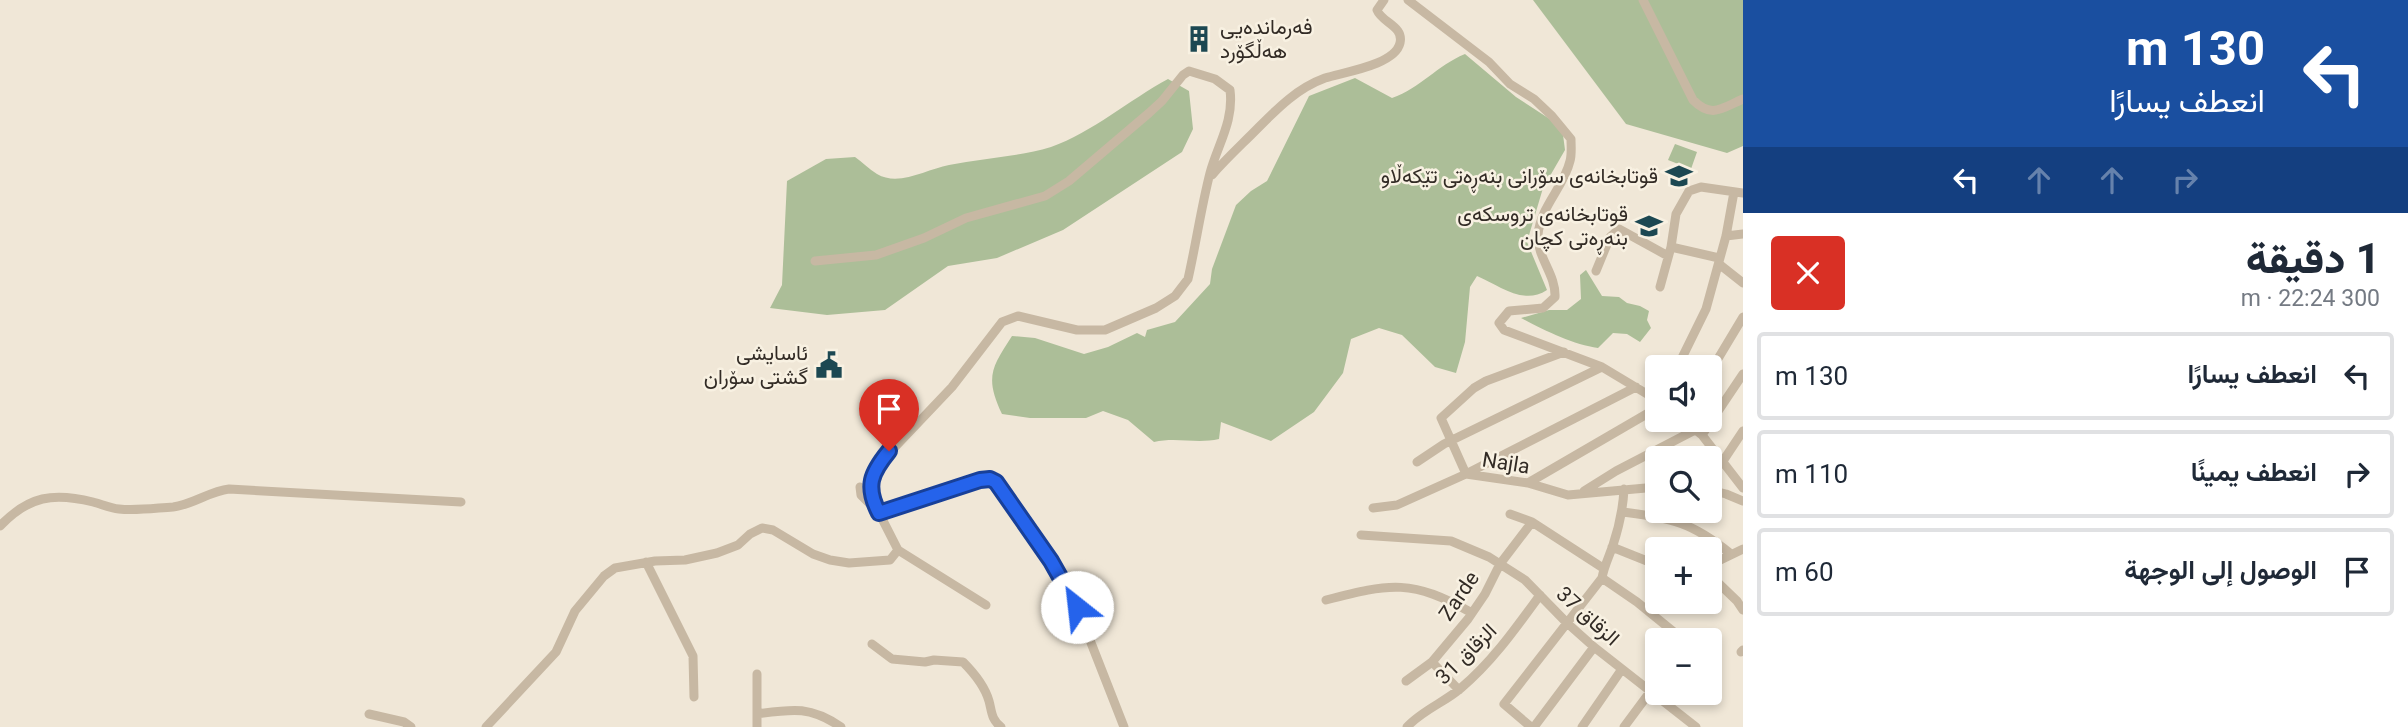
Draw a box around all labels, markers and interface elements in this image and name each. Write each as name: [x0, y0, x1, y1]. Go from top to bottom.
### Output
place label: فەرماندەیی هەڵگۆرد: [1220, 15, 1313, 64]
text: 130 m: [2126, 20, 2265, 77]
building icon: فەرماندەیی هەڵگۆرد: [1184, 24, 1214, 54]
icon: left: [2289, 28, 2380, 119]
text: انعطف يسارًا: [2109, 82, 2265, 120]
school or university icon: قوتابخانەی سۆرانی بنەڕەتی تێکەڵاو: [1664, 161, 1694, 191]
icon: left: [1947, 161, 1985, 199]
icon: ahead: [2020, 161, 2058, 199]
icon: ahead: [2093, 161, 2131, 199]
icon: right: [2166, 161, 2204, 199]
place label: قوتابخانەی سۆرانی بنەڕەتی تێکەڵاو: [1381, 163, 1658, 193]
place label: قوتابخانەی تروسکەی بنەڕەتی کچان: [1457, 202, 1628, 255]
school or university icon: قوتابخانەی تروسکەی بنەڕەتی کچان: [1634, 211, 1664, 241]
text: 1 دقيقة: [2246, 234, 2380, 283]
button: close: [1771, 236, 1845, 310]
text: 300 m · 22:24: [2241, 285, 2380, 312]
place label: ئاسایشی گشتی سۆران: [704, 341, 808, 390]
public building icon: ئاسایشی گشتی سۆران: [814, 350, 844, 380]
map controls: [1645, 355, 1722, 705]
button: sound: [1645, 355, 1722, 432]
icon: left: [2338, 357, 2376, 395]
text: انعطف يسارًا: [2187, 359, 2317, 389]
text: 130 m: [1775, 361, 1848, 391]
pin: [859, 379, 919, 451]
icon: arrive: [870, 390, 908, 428]
button: search: [1645, 446, 1722, 523]
street label: Najla: [1480, 447, 1532, 479]
icon: right: [2338, 455, 2376, 493]
text: انعطف يمينًا: [2191, 457, 2317, 487]
text: 110 m: [1775, 459, 1848, 489]
button: +: [1645, 537, 1722, 614]
icon: arrive: [2338, 553, 2376, 591]
text: الوصول إلى الوجهة: [2124, 555, 2317, 585]
text: 60 m: [1775, 557, 1834, 587]
street label: Zarde: [1434, 567, 1484, 625]
position arrow: [1040, 570, 1114, 644]
street label: الزقاق 37: [1551, 582, 1624, 651]
street label: الزقاق 31: [1431, 619, 1502, 690]
button: −: [1645, 628, 1722, 705]

